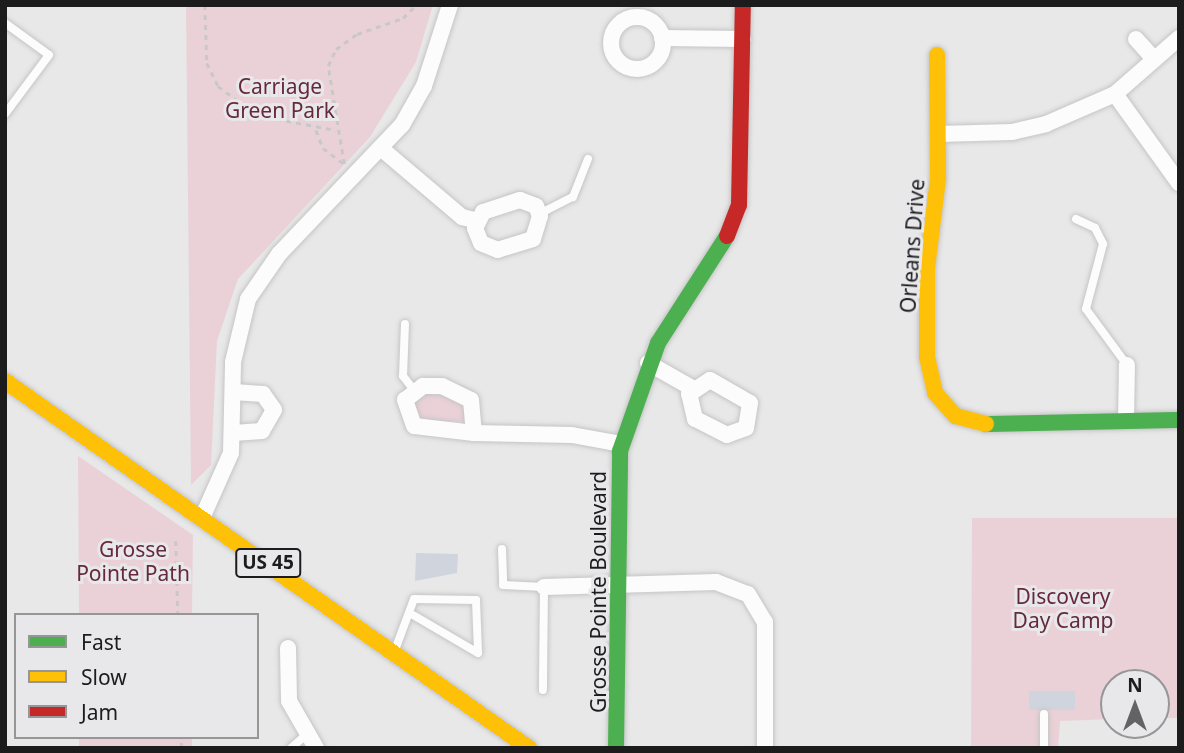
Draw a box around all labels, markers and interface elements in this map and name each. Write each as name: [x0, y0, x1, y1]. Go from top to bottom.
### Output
park label: Carriage Green Park: [225, 73, 335, 123]
street label: Orleans Drive: [895, 178, 929, 314]
street label: Grosse Pointe Boulevard: [585, 471, 611, 713]
park label: Grosse Pointe Path: [76, 536, 190, 586]
road number: US 45: [235, 548, 301, 578]
park label: Discovery Day Camp: [1013, 583, 1113, 633]
legend: [14, 613, 259, 739]
text: Fast: [81, 628, 121, 656]
text: Slow: [81, 663, 127, 691]
north arrow: [1100, 669, 1170, 739]
text: N: [1127, 672, 1143, 698]
text: Jam: [81, 698, 118, 726]

